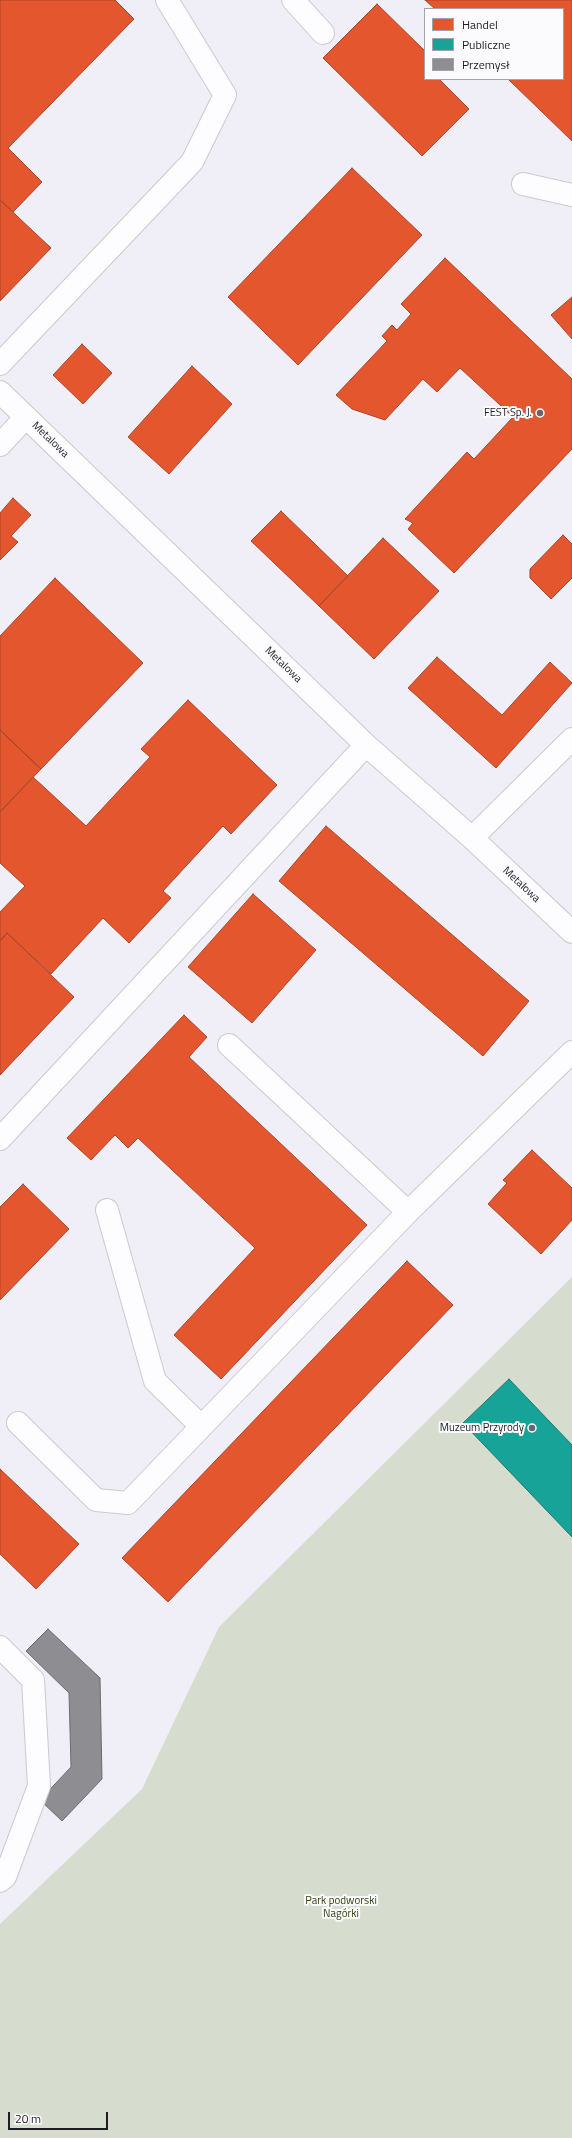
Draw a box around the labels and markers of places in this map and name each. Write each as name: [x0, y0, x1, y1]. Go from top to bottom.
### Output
place label: FEST Sp. J.: [484, 406, 532, 420]
marker: FEST Sp. J.: [535, 408, 545, 418]
place label: Muzeum Przyrody: [440, 1421, 524, 1435]
marker: Muzeum Przyrody: [527, 1423, 537, 1433]

